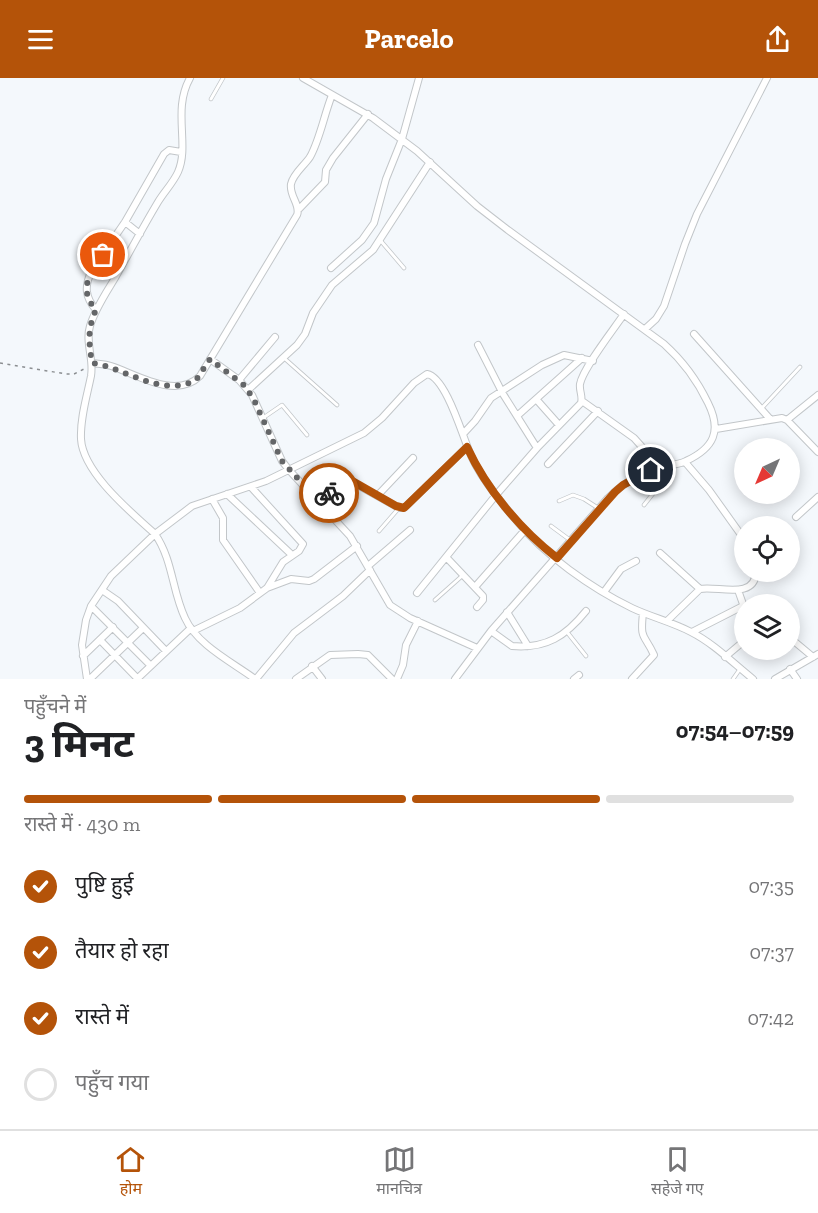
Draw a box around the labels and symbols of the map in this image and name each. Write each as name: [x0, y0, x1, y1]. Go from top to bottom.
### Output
pin: [77, 229, 128, 280]
north arrow: [734, 438, 800, 504]
pin: [625, 444, 676, 495]
courier: [299, 463, 359, 523]

